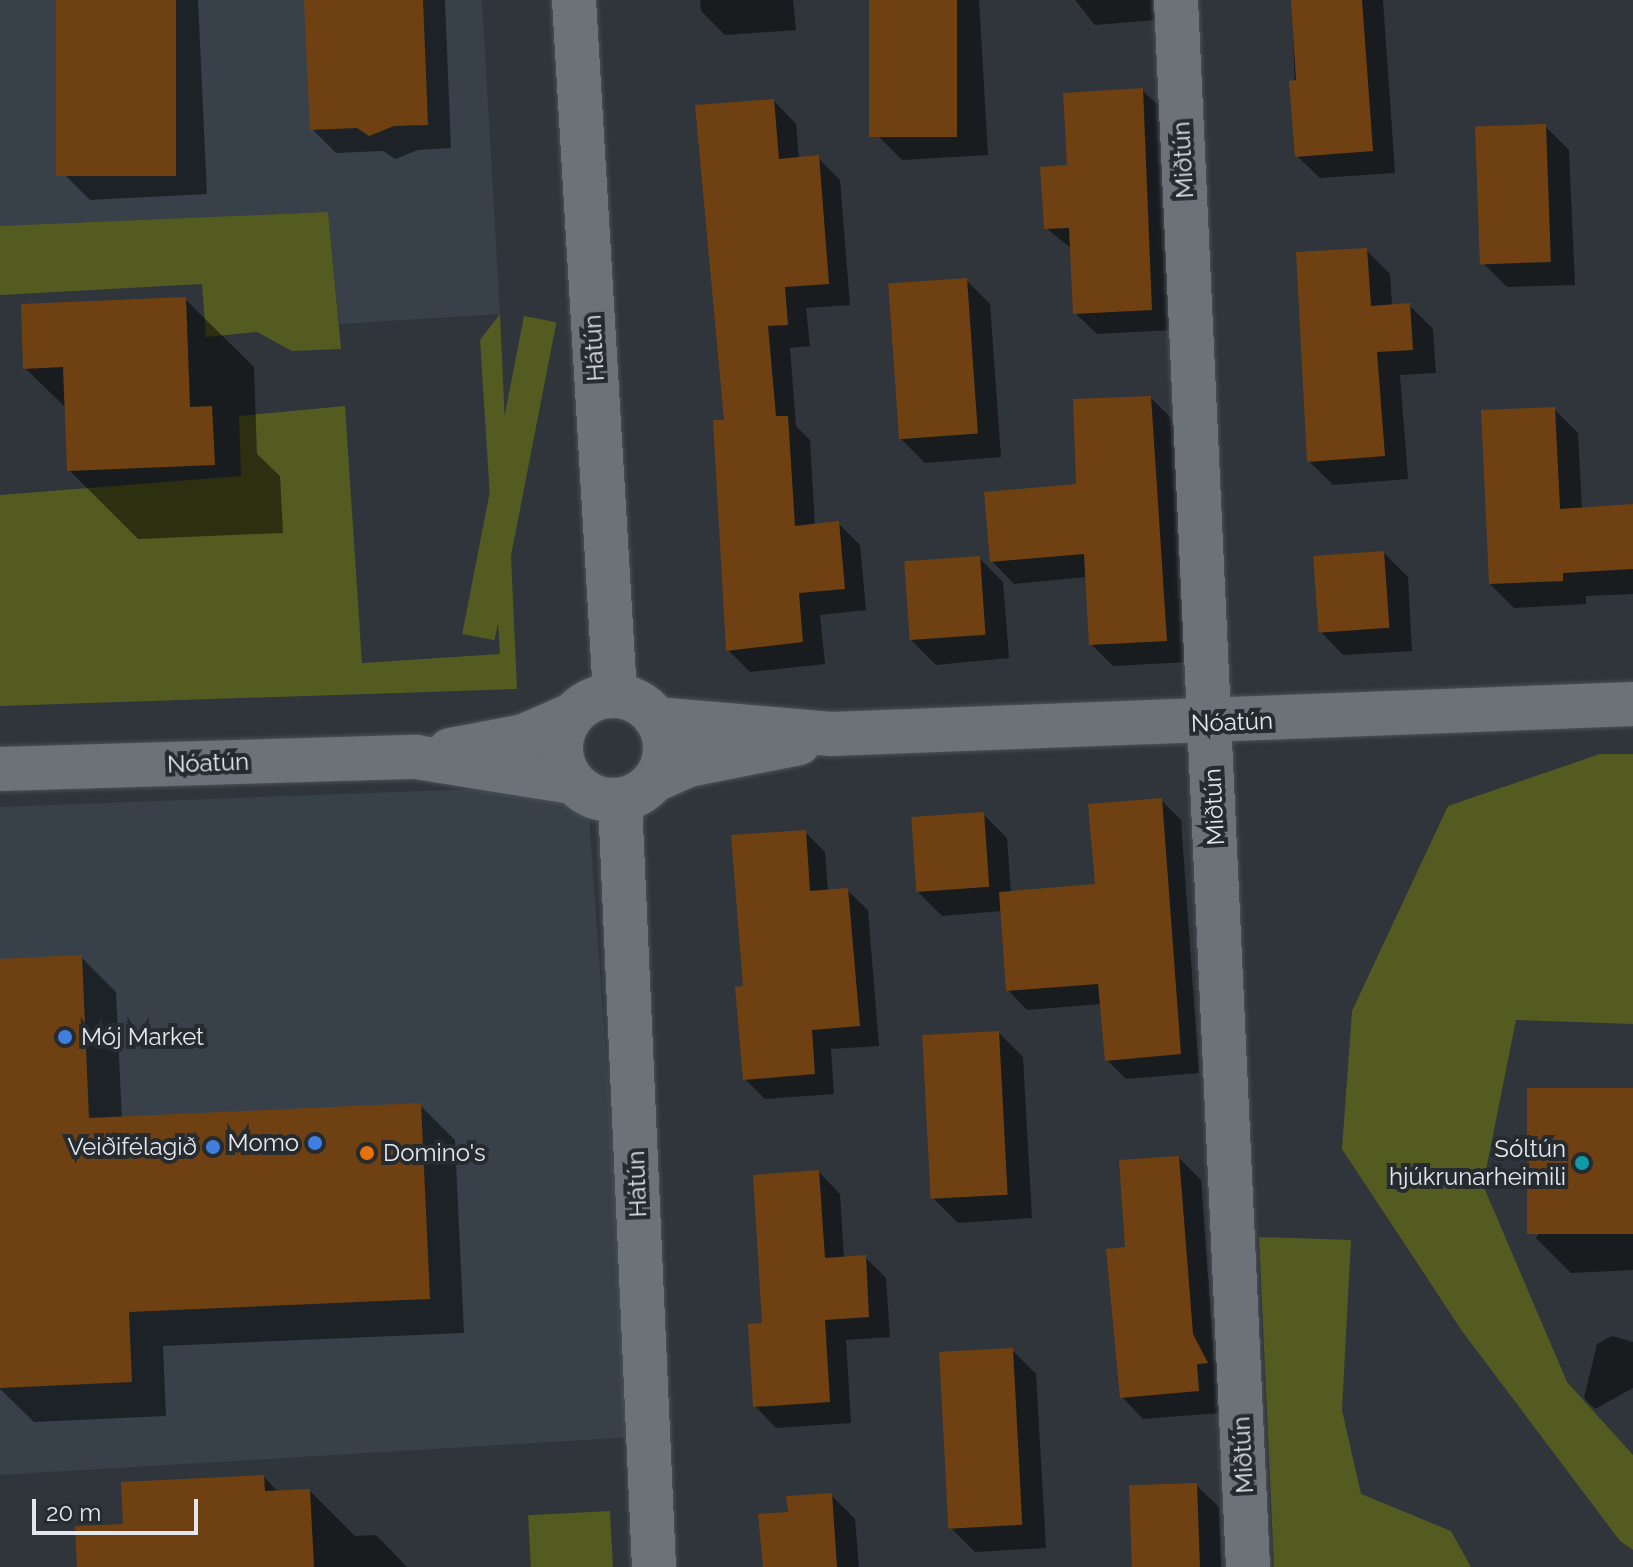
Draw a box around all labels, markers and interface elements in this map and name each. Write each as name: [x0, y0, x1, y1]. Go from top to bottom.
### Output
street label: Miðtún: [1167, 121, 1199, 199]
street label: Hátún: [578, 314, 610, 382]
street label: Nóatún: [1191, 706, 1273, 738]
street label: Nóatún: [167, 747, 249, 779]
street label: Miðtún: [1198, 768, 1230, 846]
place label: Mój Market: [81, 1023, 204, 1051]
marker: Mój Market: [56, 1028, 74, 1046]
place label: Momo: [228, 1129, 299, 1157]
place label: Veiðifélagið: [68, 1133, 197, 1161]
marker: Momo: [306, 1134, 324, 1152]
place label: Sóltún hjúkrunarheimili: [1389, 1135, 1566, 1191]
marker: Veiðifélagið: [204, 1138, 222, 1156]
place label: Domino's: [383, 1139, 486, 1167]
marker: Domino's: [358, 1144, 376, 1162]
street label: Hátún: [621, 1150, 653, 1218]
marker: Sóltún hjúkrunarheimili: [1573, 1154, 1591, 1172]
street label: Miðtún: [1227, 1416, 1259, 1494]
scale bar: [36, 1483, 202, 1533]
text: 20 m: [46, 1498, 101, 1527]

